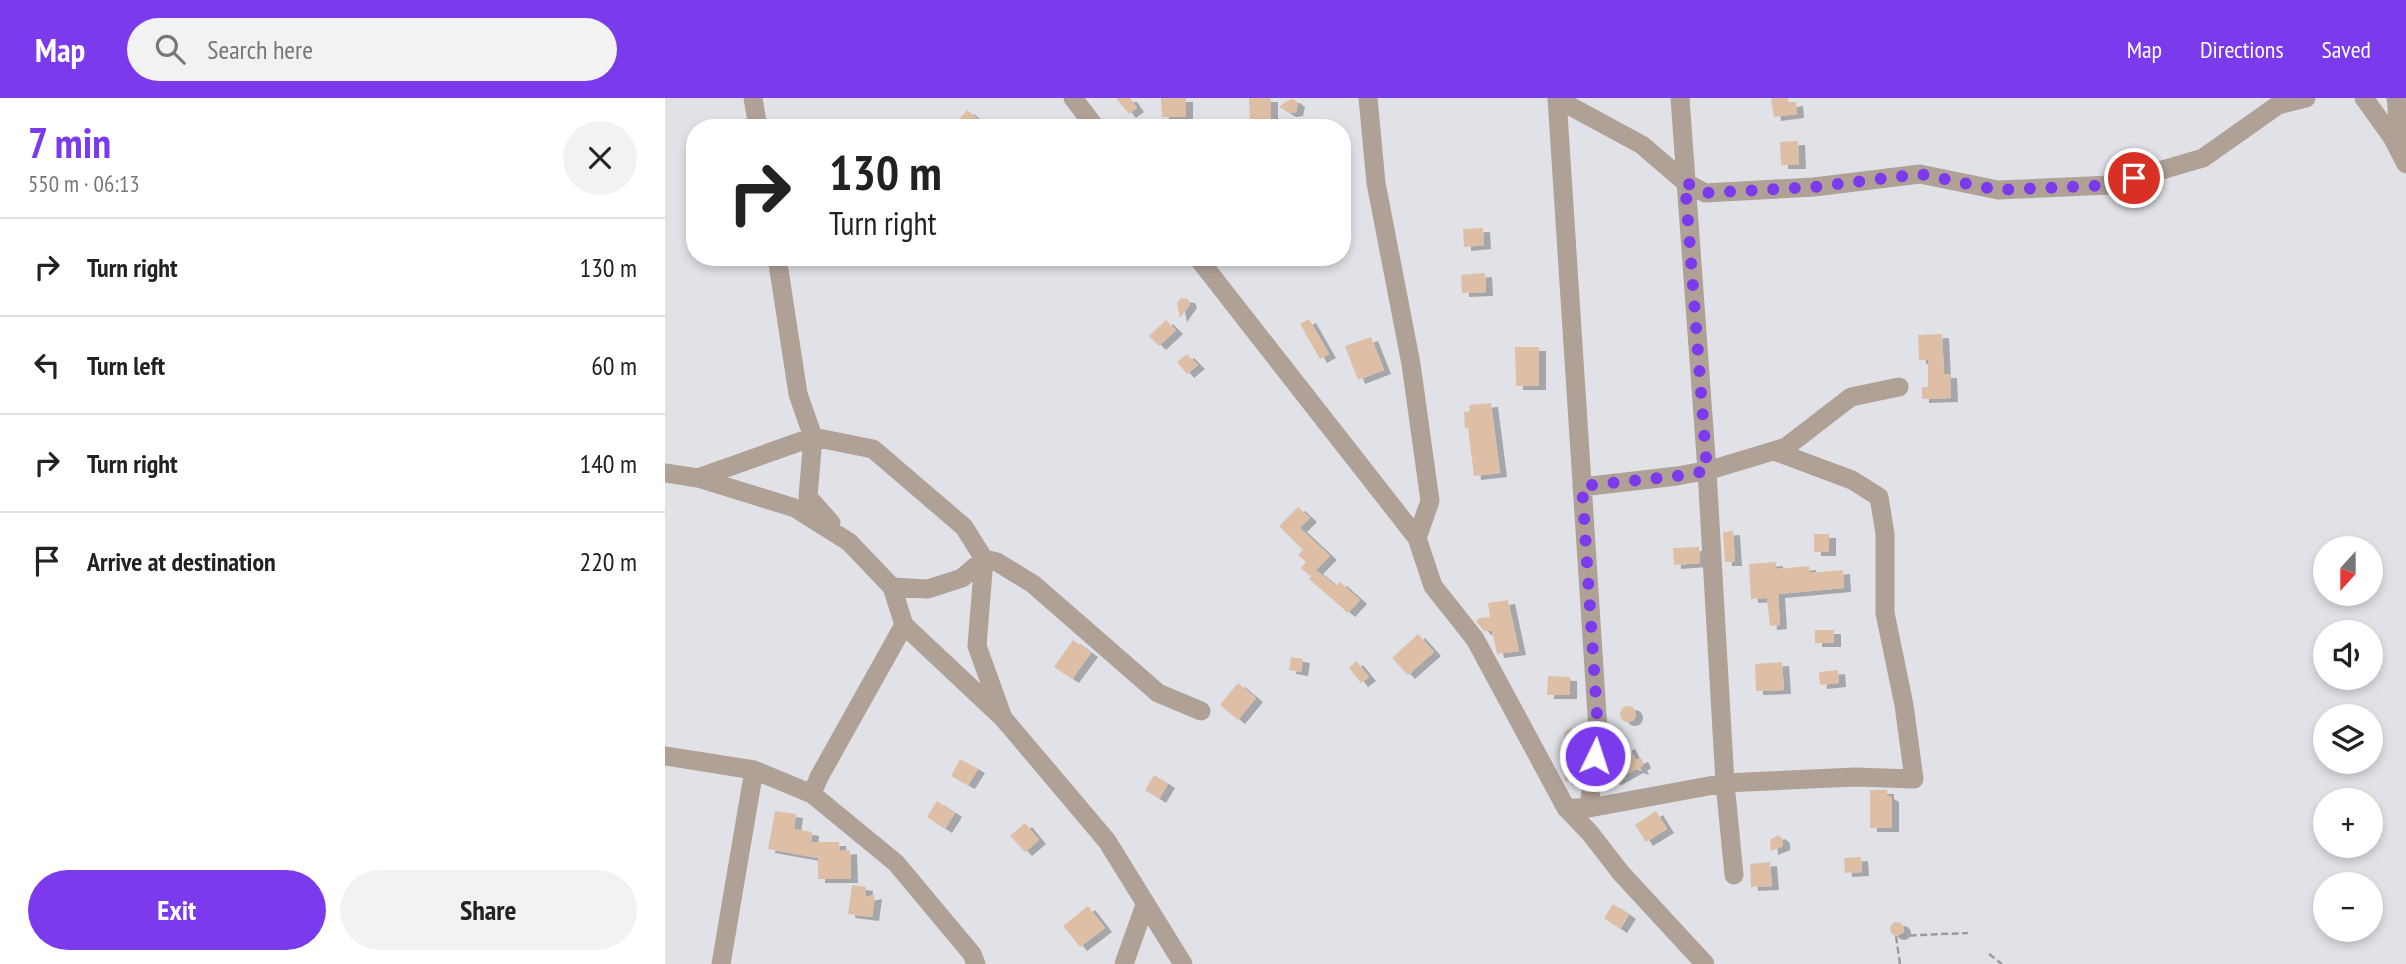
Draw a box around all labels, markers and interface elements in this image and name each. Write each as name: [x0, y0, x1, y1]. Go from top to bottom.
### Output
search box: [127, 18, 617, 81]
text: Map: [35, 28, 85, 71]
icon: search: [151, 30, 189, 68]
text: Search here: [207, 33, 313, 66]
text: Map: [2127, 34, 2162, 65]
text: Directions: [2200, 34, 2284, 65]
text: Saved: [2322, 34, 2371, 65]
text: 7 min: [28, 115, 111, 170]
button: close: [563, 121, 637, 195]
text: 130 m: [829, 140, 942, 204]
icon: right: [714, 147, 805, 238]
pin: [2104, 148, 2164, 208]
icon: arrive: [2115, 159, 2153, 197]
text: 550 m · 06:13: [28, 169, 140, 198]
text: Turn right: [829, 202, 937, 244]
icon: right: [28, 248, 66, 286]
text: Turn right: [87, 251, 178, 284]
text: 130 m: [579, 251, 637, 284]
icon: left: [28, 346, 66, 384]
text: Turn left: [87, 349, 165, 382]
text: 60 m: [591, 349, 637, 382]
icon: right: [28, 444, 66, 482]
text: Turn right: [87, 447, 178, 480]
text: 140 m: [579, 447, 637, 480]
north arrow: [2313, 536, 2383, 606]
map controls: [2313, 536, 2383, 942]
icon: arrive: [28, 542, 66, 580]
text: Arrive at destination: [87, 545, 276, 578]
text: 220 m: [579, 545, 637, 578]
button: sound: [2313, 620, 2383, 690]
button: layers: [2313, 704, 2383, 774]
position arrow: [1558, 719, 1632, 793]
button: +: [2313, 788, 2383, 858]
button: Exit: [28, 870, 326, 950]
button: Share: [340, 870, 637, 950]
button: −: [2313, 872, 2383, 942]

